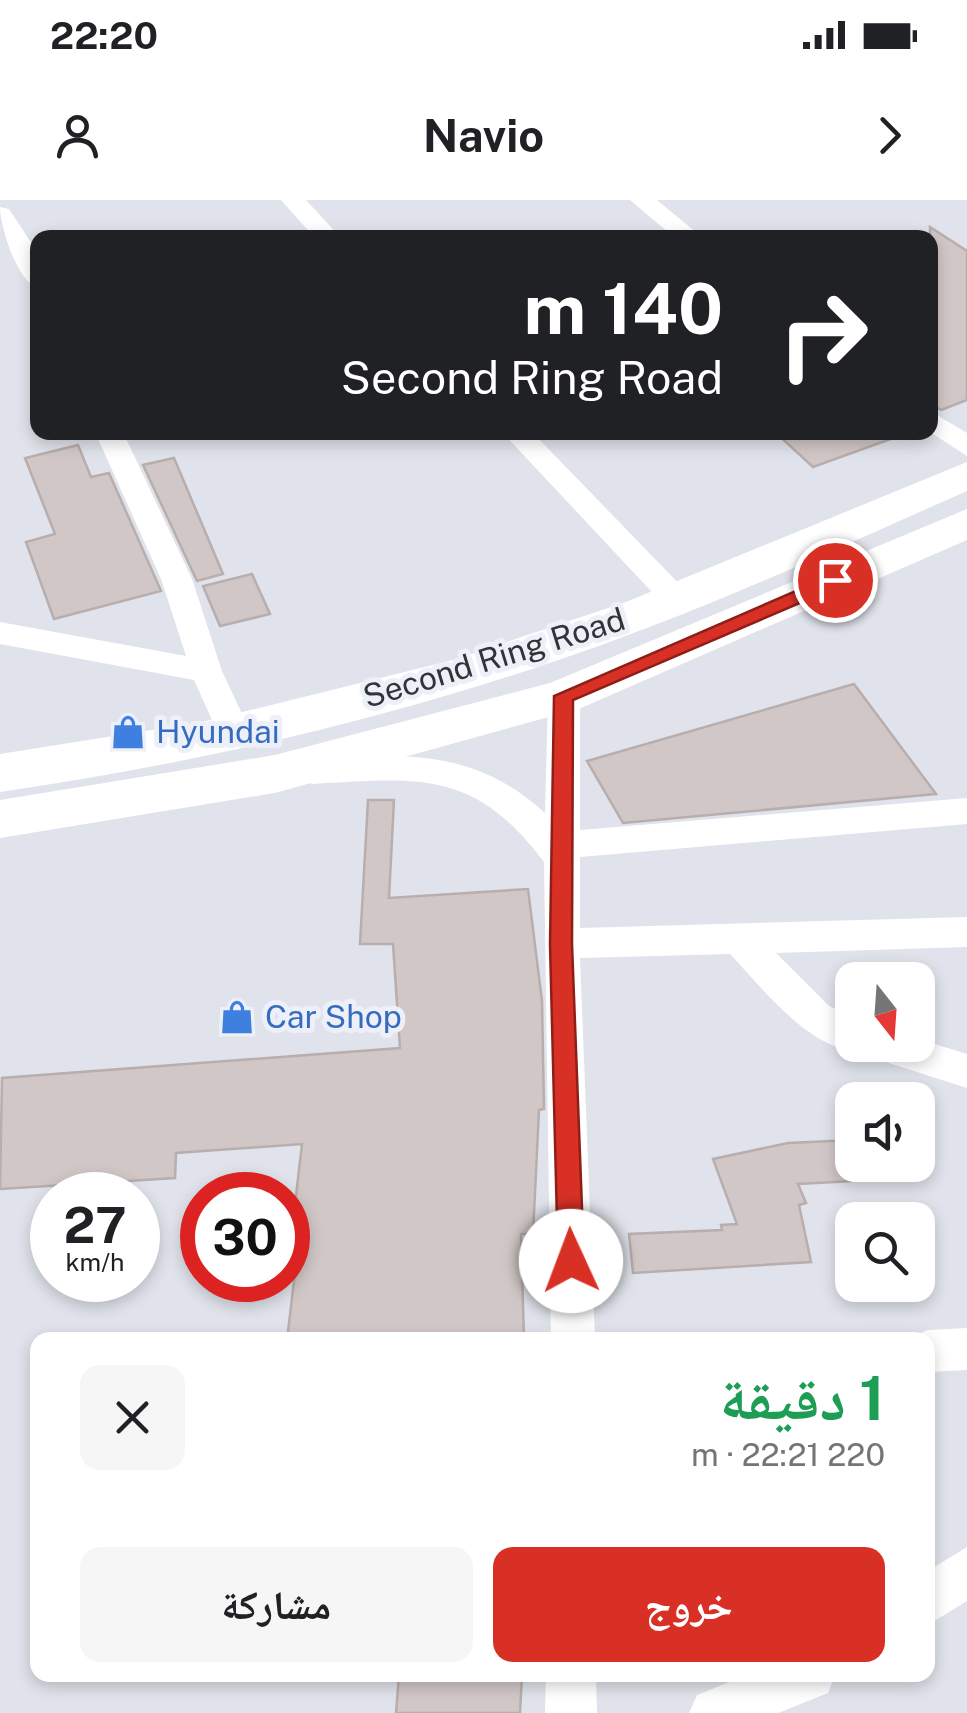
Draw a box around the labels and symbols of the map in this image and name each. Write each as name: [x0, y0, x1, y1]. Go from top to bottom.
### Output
pin: [793, 538, 878, 623]
street label: Second Ring Road: [358, 600, 629, 715]
shop icon: Hyundai: [109, 713, 147, 751]
place label: Hyundai: [156, 713, 280, 750]
north arrow: [835, 962, 935, 1062]
shop icon: Car Shop: [218, 998, 256, 1036]
place label: Car Shop: [265, 998, 402, 1035]
speed limit sign: 30: [180, 1172, 310, 1302]
position arrow: [519, 1209, 623, 1313]

